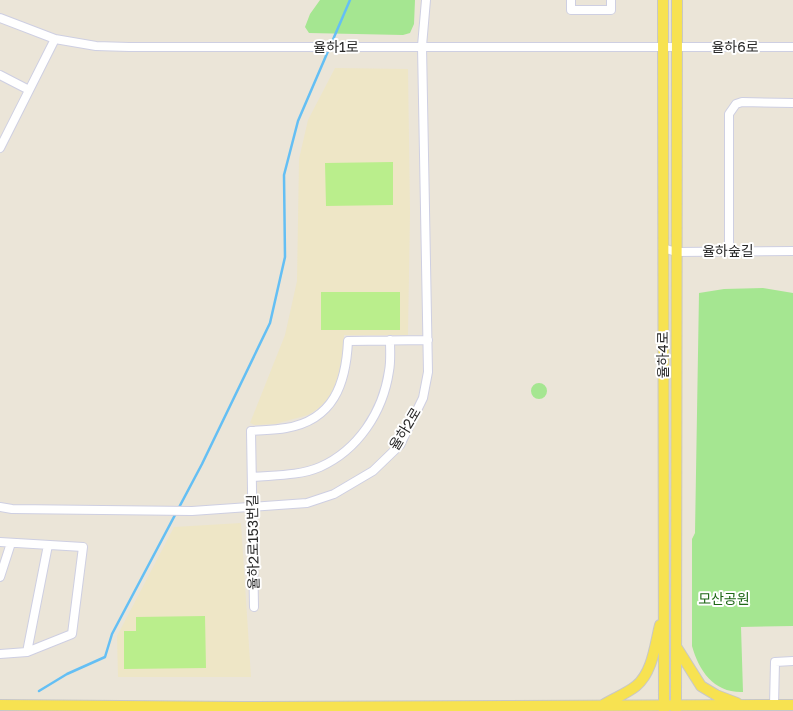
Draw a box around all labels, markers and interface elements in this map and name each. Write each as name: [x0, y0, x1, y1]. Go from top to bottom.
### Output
street label: 율하1로: [313, 38, 359, 55]
street label: 율하6로: [711, 38, 759, 55]
street label: 율하숲길: [702, 242, 754, 259]
street label: 율하4로: [654, 331, 671, 379]
street label: 율하2로: [385, 404, 424, 453]
street label: 율하2로153번길: [243, 494, 262, 590]
park label: 모산공원: [698, 590, 750, 607]

